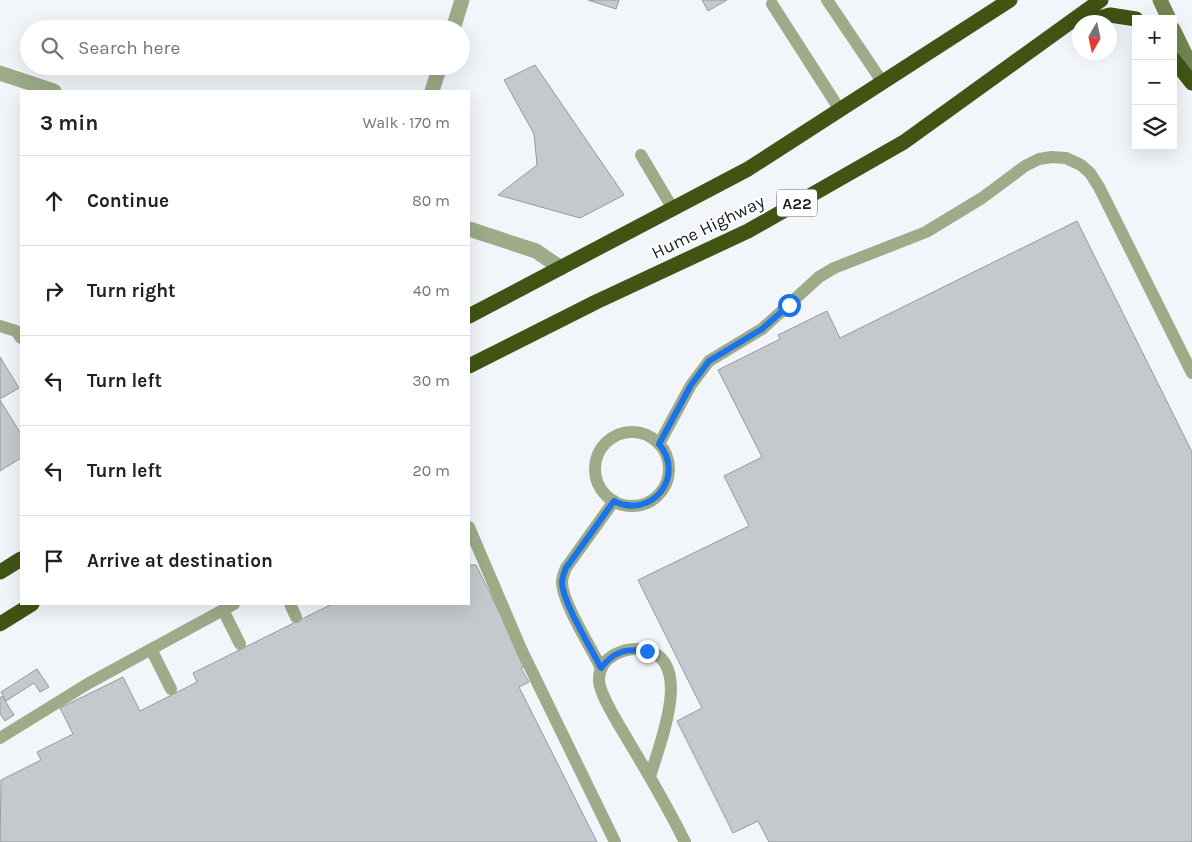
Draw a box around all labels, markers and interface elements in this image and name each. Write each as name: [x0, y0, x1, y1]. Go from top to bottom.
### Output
north arrow: [1072, 15, 1117, 60]
map controls: [1132, 15, 1177, 150]
button: +: [1132, 15, 1177, 60]
search box: [20, 20, 470, 75]
icon: search: [38, 34, 66, 62]
text: Search here: [78, 37, 180, 59]
button: −: [1132, 60, 1177, 105]
button: layers: [1132, 105, 1177, 150]
text: 3 min: [40, 111, 98, 135]
text: Walk · 170 m: [362, 113, 450, 132]
icon: ahead: [40, 187, 68, 215]
text: Continue: [87, 190, 169, 212]
street label: Hume Highway: [648, 190, 769, 264]
road number: A22: [777, 190, 817, 217]
text: 80 m: [412, 191, 450, 210]
icon: right: [40, 277, 68, 305]
text: Turn right: [87, 280, 176, 302]
text: 40 m: [413, 281, 450, 300]
route start: [778, 294, 801, 317]
icon: left: [40, 367, 68, 395]
text: Turn left: [87, 370, 162, 392]
text: 30 m: [412, 371, 450, 390]
icon: left: [40, 457, 68, 485]
text: Turn left: [87, 460, 162, 482]
text: 20 m: [412, 461, 450, 480]
icon: arrive: [40, 547, 68, 575]
text: Arrive at destination: [87, 550, 273, 572]
route end: [636, 640, 659, 663]

